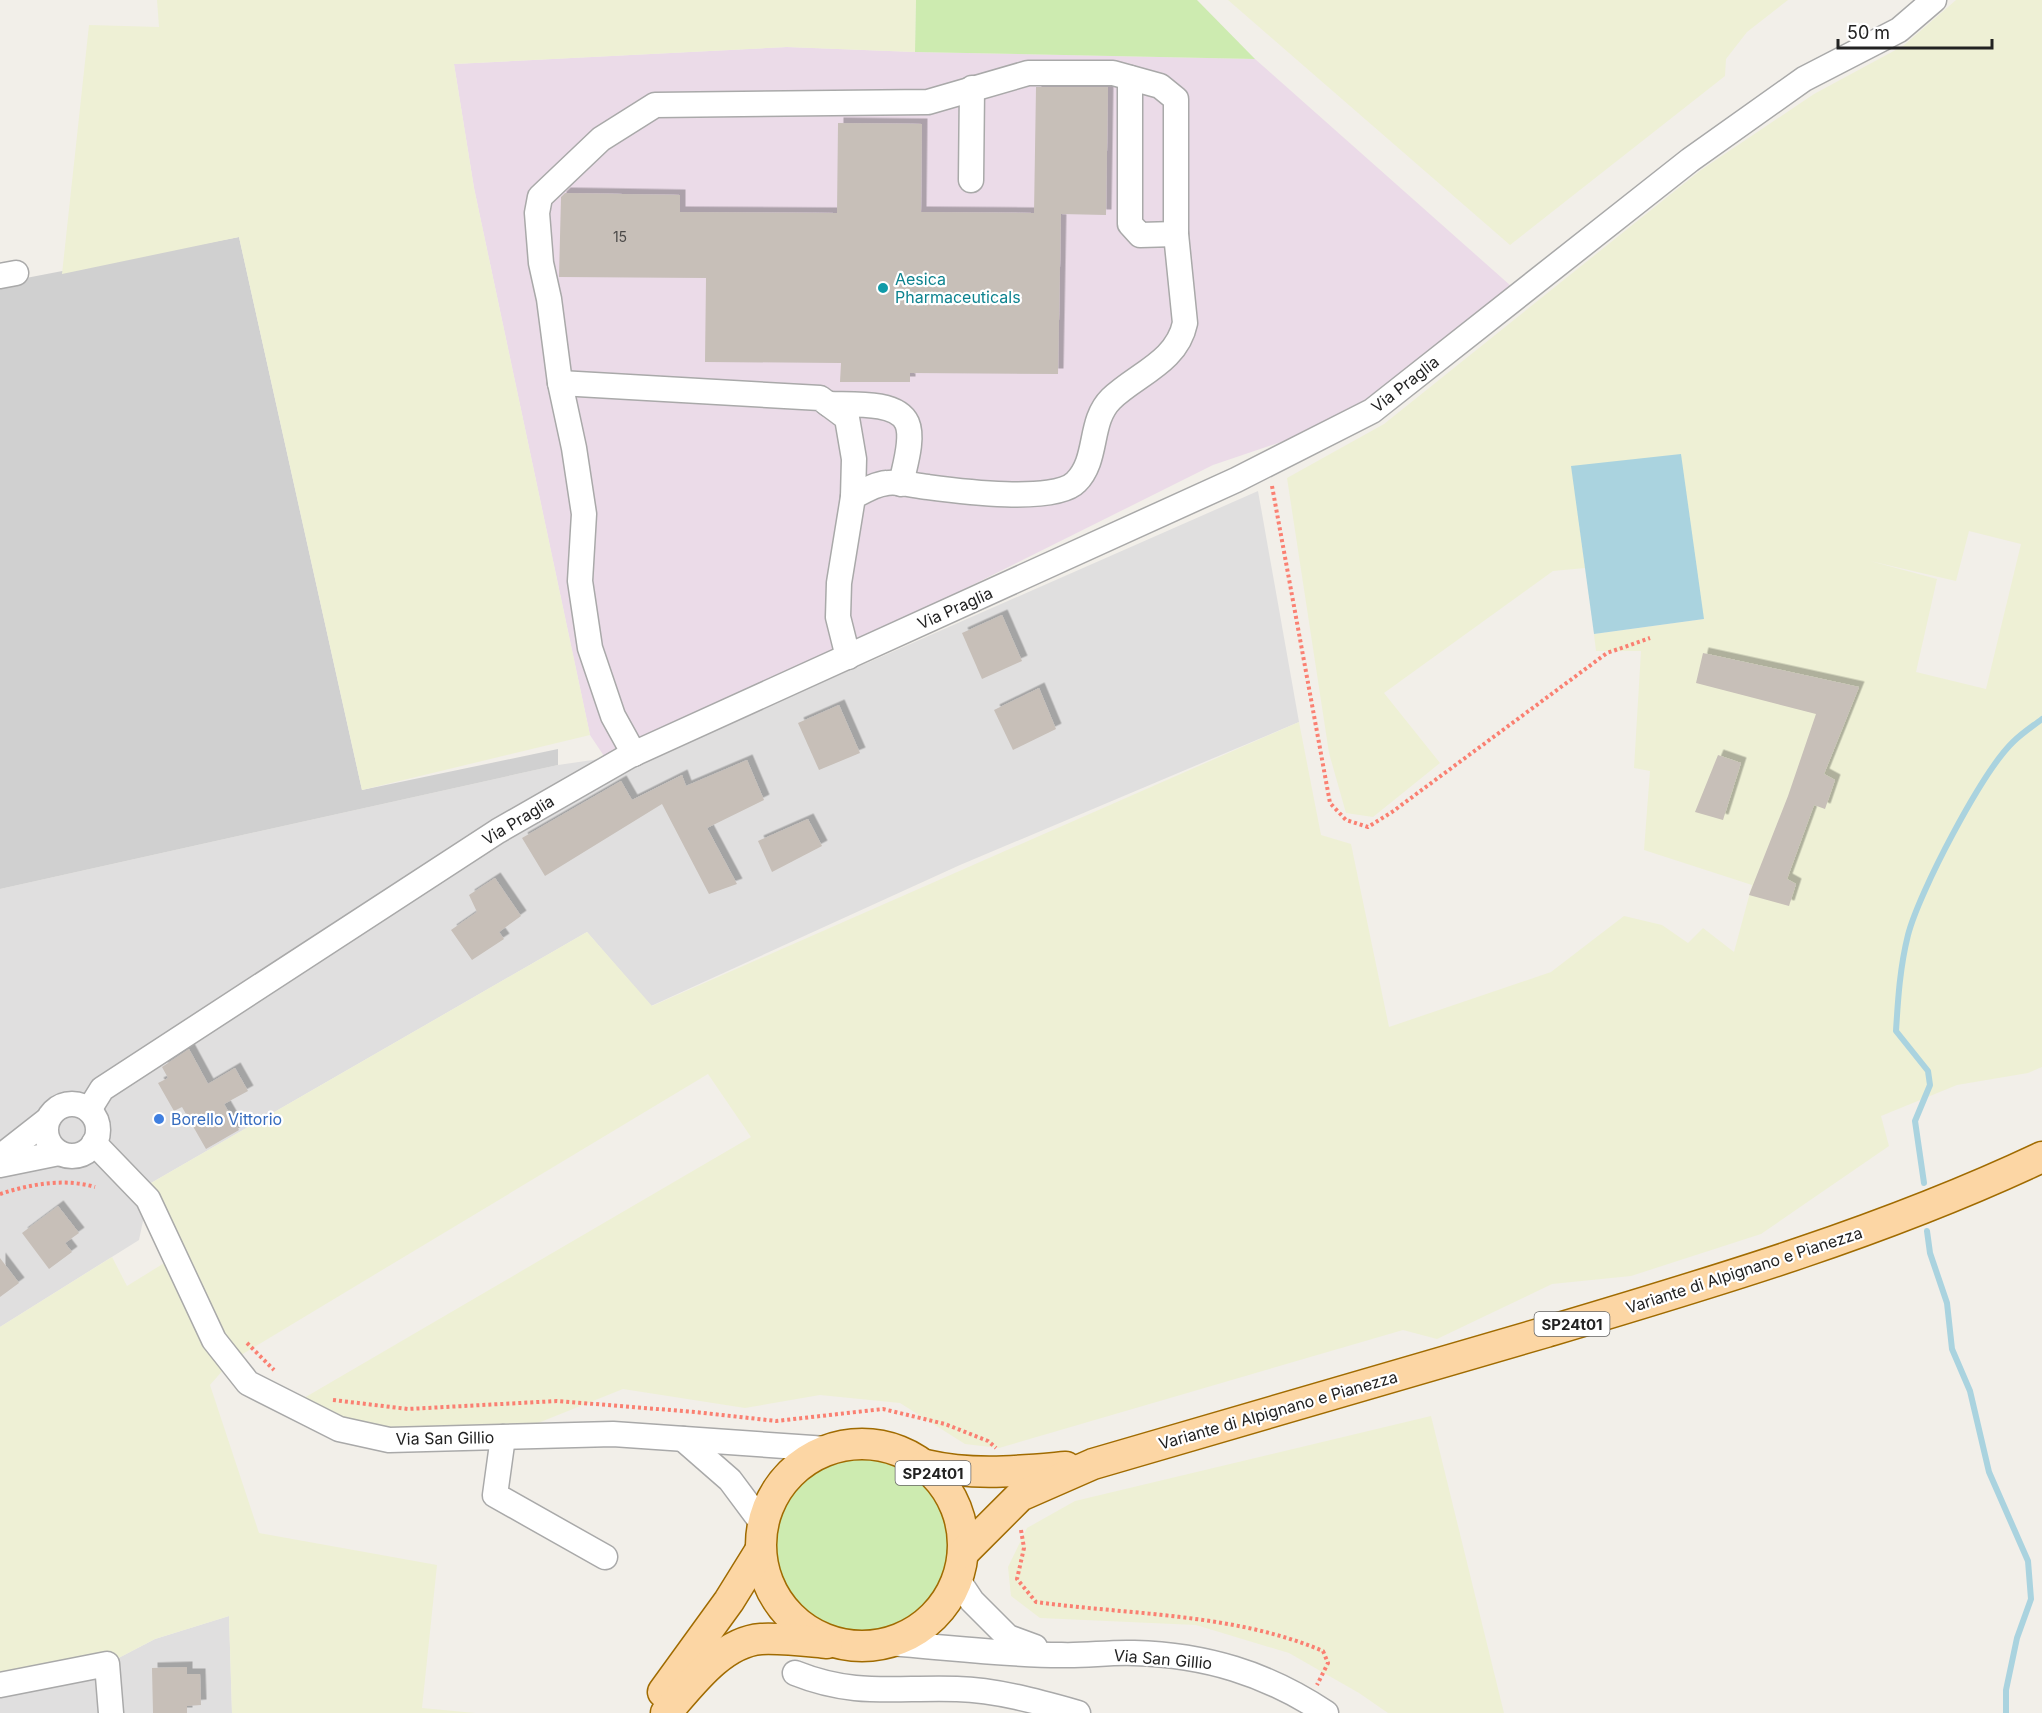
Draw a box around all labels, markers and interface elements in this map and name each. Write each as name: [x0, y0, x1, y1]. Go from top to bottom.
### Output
scale bar: [1838, 12, 1992, 50]
text: 50 m: [1847, 22, 1890, 43]
house number: 15: [613, 228, 627, 245]
place label: Aesica Pharmaceuticals: [895, 269, 1021, 307]
marker: Aesica Pharmaceuticals: [876, 281, 890, 295]
street label: Via Praglia: [1367, 351, 1443, 417]
street label: Via Praglia: [914, 583, 996, 633]
street label: Via Praglia: [478, 791, 558, 849]
place label: Borello Vittorio: [171, 1109, 282, 1129]
marker: Borello Vittorio: [152, 1112, 166, 1126]
street label: Variante di Alpignano e Pianezza: [1623, 1222, 1865, 1318]
road number: SP24t01: [1534, 1312, 1610, 1336]
street label: Variante di Alpignano e Pianezza: [1156, 1366, 1400, 1454]
street label: Via San Gillio: [396, 1427, 494, 1449]
road number: SP24t01: [896, 1461, 970, 1485]
street label: Via San Gillio: [1113, 1645, 1213, 1673]

